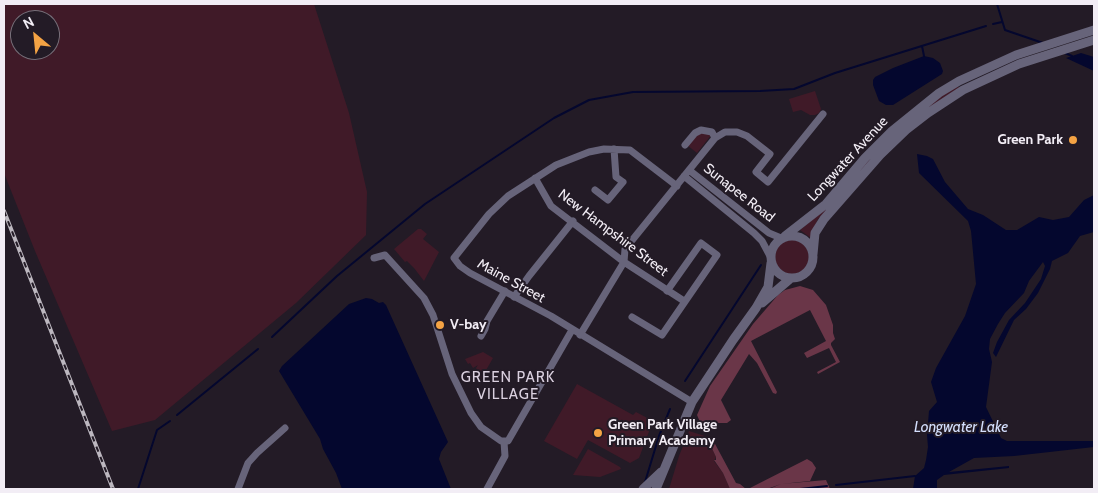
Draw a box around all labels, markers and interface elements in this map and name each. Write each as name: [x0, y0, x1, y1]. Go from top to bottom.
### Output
north arrow: [10, 10, 60, 60]
text: N: [20, 12, 37, 33]
street label: Longwater Avenue: [804, 113, 892, 205]
place label: Green Park: [997, 132, 1063, 148]
marker: Green Park: [1067, 134, 1079, 146]
street label: Sunapee Road: [700, 160, 778, 226]
street label: New Hampshire Street: [555, 186, 671, 280]
street label: Maine Street: [474, 255, 548, 307]
place label: V-bay: [450, 317, 486, 333]
marker: V-bay: [434, 319, 446, 331]
district label: GREEN PARK VILLAGE: [460, 369, 556, 404]
place label: Green Park Village Primary Academy: [608, 417, 717, 450]
water label: Longwater Lake: [914, 419, 1008, 437]
marker: Green Park Village Primary Academy: [592, 427, 604, 439]

